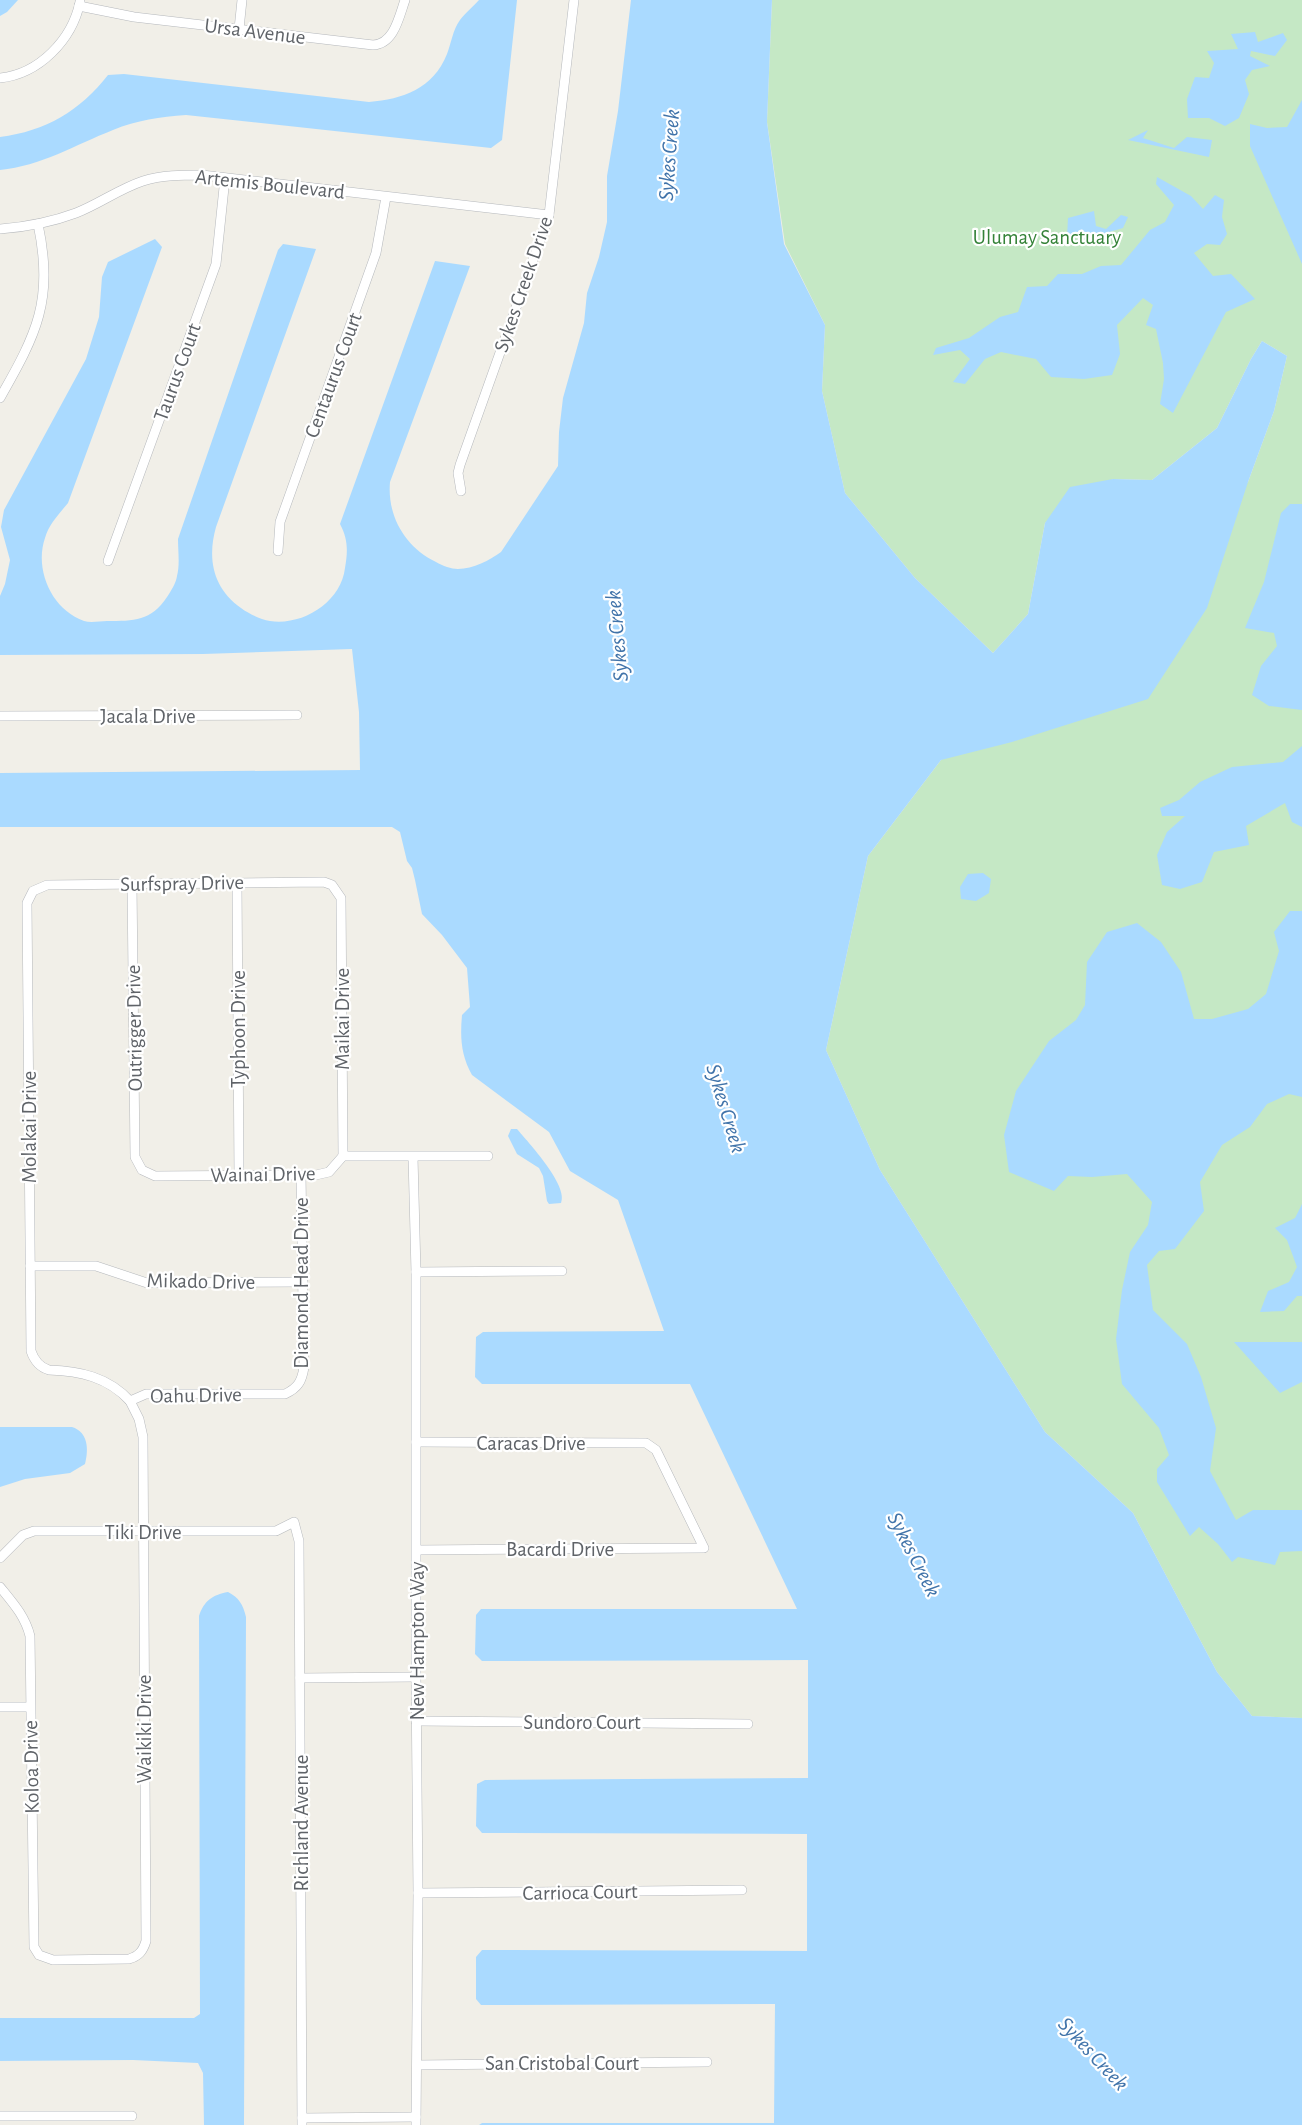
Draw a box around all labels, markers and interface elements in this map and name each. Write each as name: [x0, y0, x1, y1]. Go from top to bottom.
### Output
street label: Ursa Avenue: [203, 15, 307, 48]
water label: Sykes Creek: [655, 109, 683, 201]
street label: Artemis Boulevard: [194, 166, 346, 203]
street label: Sykes Creek Drive: [490, 214, 557, 355]
park label: Ulumay Sanctuary: [973, 227, 1121, 248]
street label: Centaurus Court: [301, 310, 366, 441]
street label: Taurus Court: [150, 320, 205, 424]
water label: Sykes Creek: [602, 589, 632, 682]
street label: Jacala Drive: [100, 706, 196, 727]
street label: Surfspray Drive: [120, 872, 244, 895]
street label: Outrigger Drive: [123, 964, 146, 1092]
street label: Maikai Drive: [332, 968, 353, 1070]
street label: Typhoon Drive: [228, 970, 249, 1088]
water label: Sykes Creek: [702, 1061, 750, 1155]
street label: Molakai Drive: [19, 1071, 40, 1183]
street label: Wainai Drive: [210, 1163, 316, 1186]
street label: Diamond Head Drive: [291, 1197, 312, 1369]
street label: Mikado Drive: [146, 1270, 256, 1293]
street label: Oahu Drive: [150, 1384, 242, 1407]
street label: Caracas Drive: [476, 1433, 586, 1454]
water label: Sykes Creek: [884, 1509, 945, 1600]
street label: Tiki Drive: [104, 1522, 182, 1543]
street label: Bacardi Drive: [506, 1539, 614, 1560]
street label: New Hampton Way: [407, 1561, 428, 1720]
street label: Waikiki Drive: [134, 1675, 155, 1783]
street label: Sundoro Court: [523, 1712, 641, 1733]
street label: Koloa Drive: [20, 1720, 43, 1814]
street label: Richland Avenue: [291, 1755, 312, 1891]
street label: Carrioca Court: [522, 1881, 638, 1904]
water label: Sykes Creek: [1054, 2013, 1133, 2095]
street label: San Cristobal Court: [485, 2053, 639, 2074]

